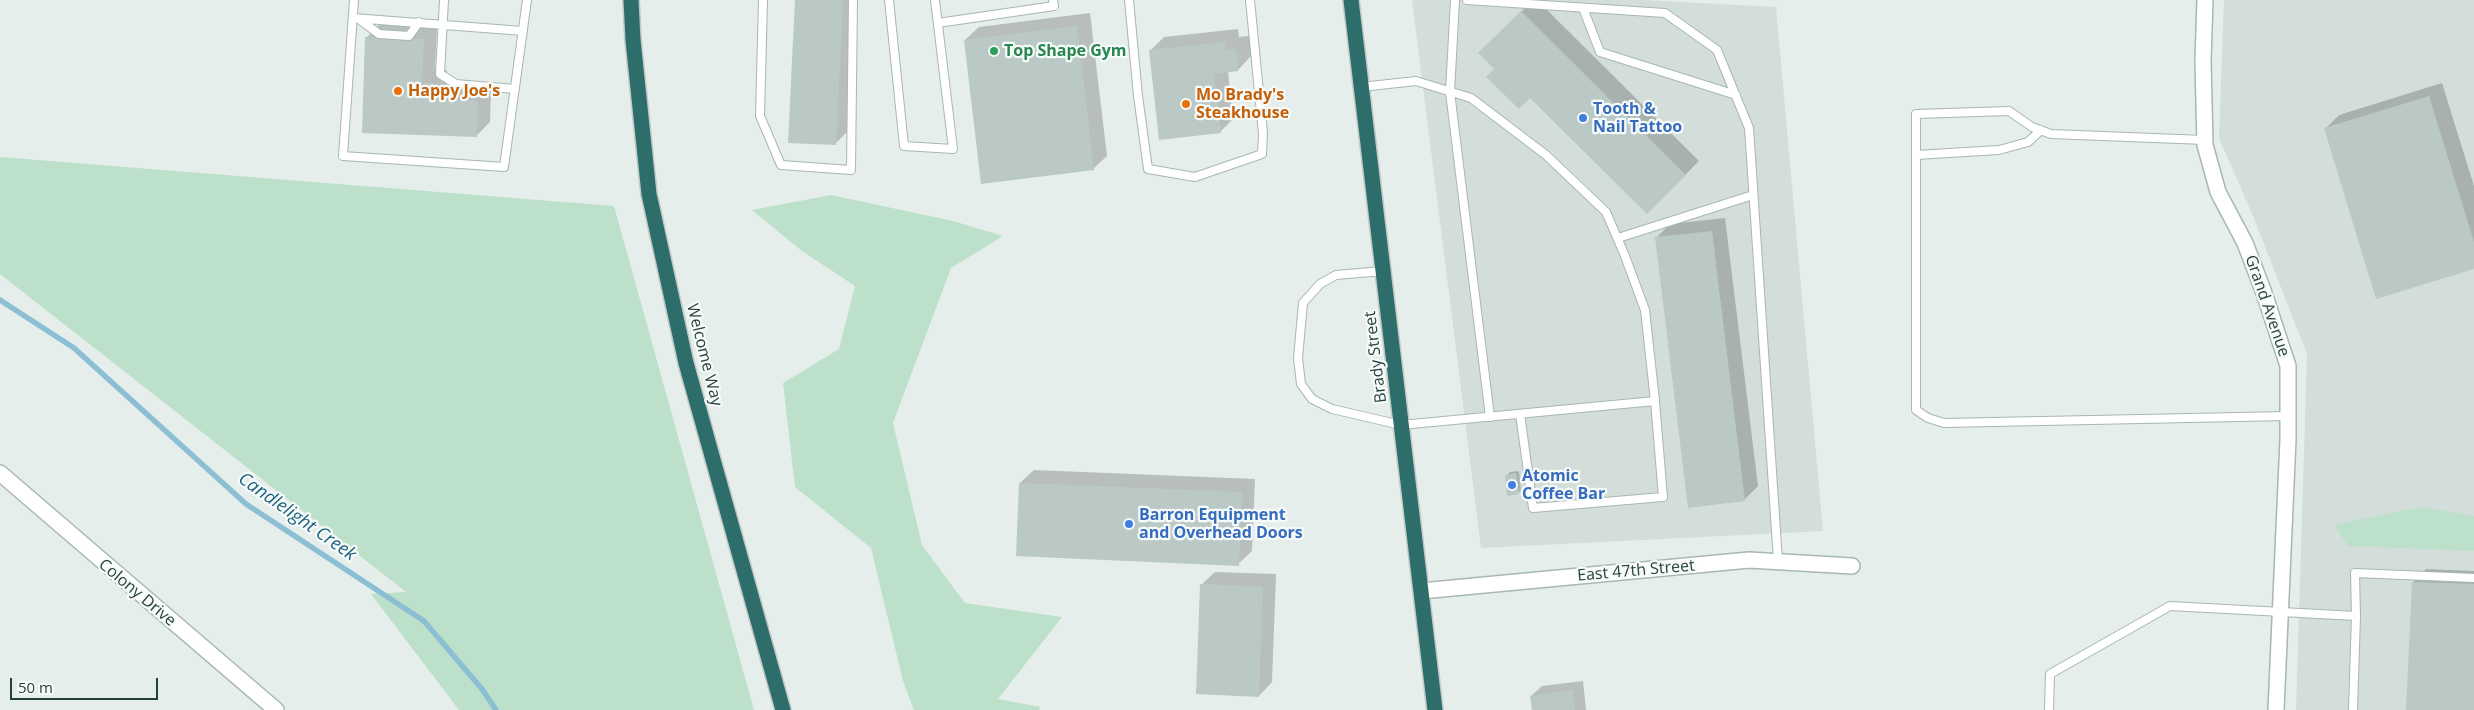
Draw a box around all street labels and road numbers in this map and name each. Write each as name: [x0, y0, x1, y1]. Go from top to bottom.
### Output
street label: Grand Avenue: [2241, 253, 2293, 359]
street label: Welcome Way: [682, 302, 726, 408]
street label: Brady Street: [1361, 310, 1391, 404]
street label: Colony Drive: [95, 555, 179, 631]
street label: East 47th Street: [1576, 556, 1696, 586]

